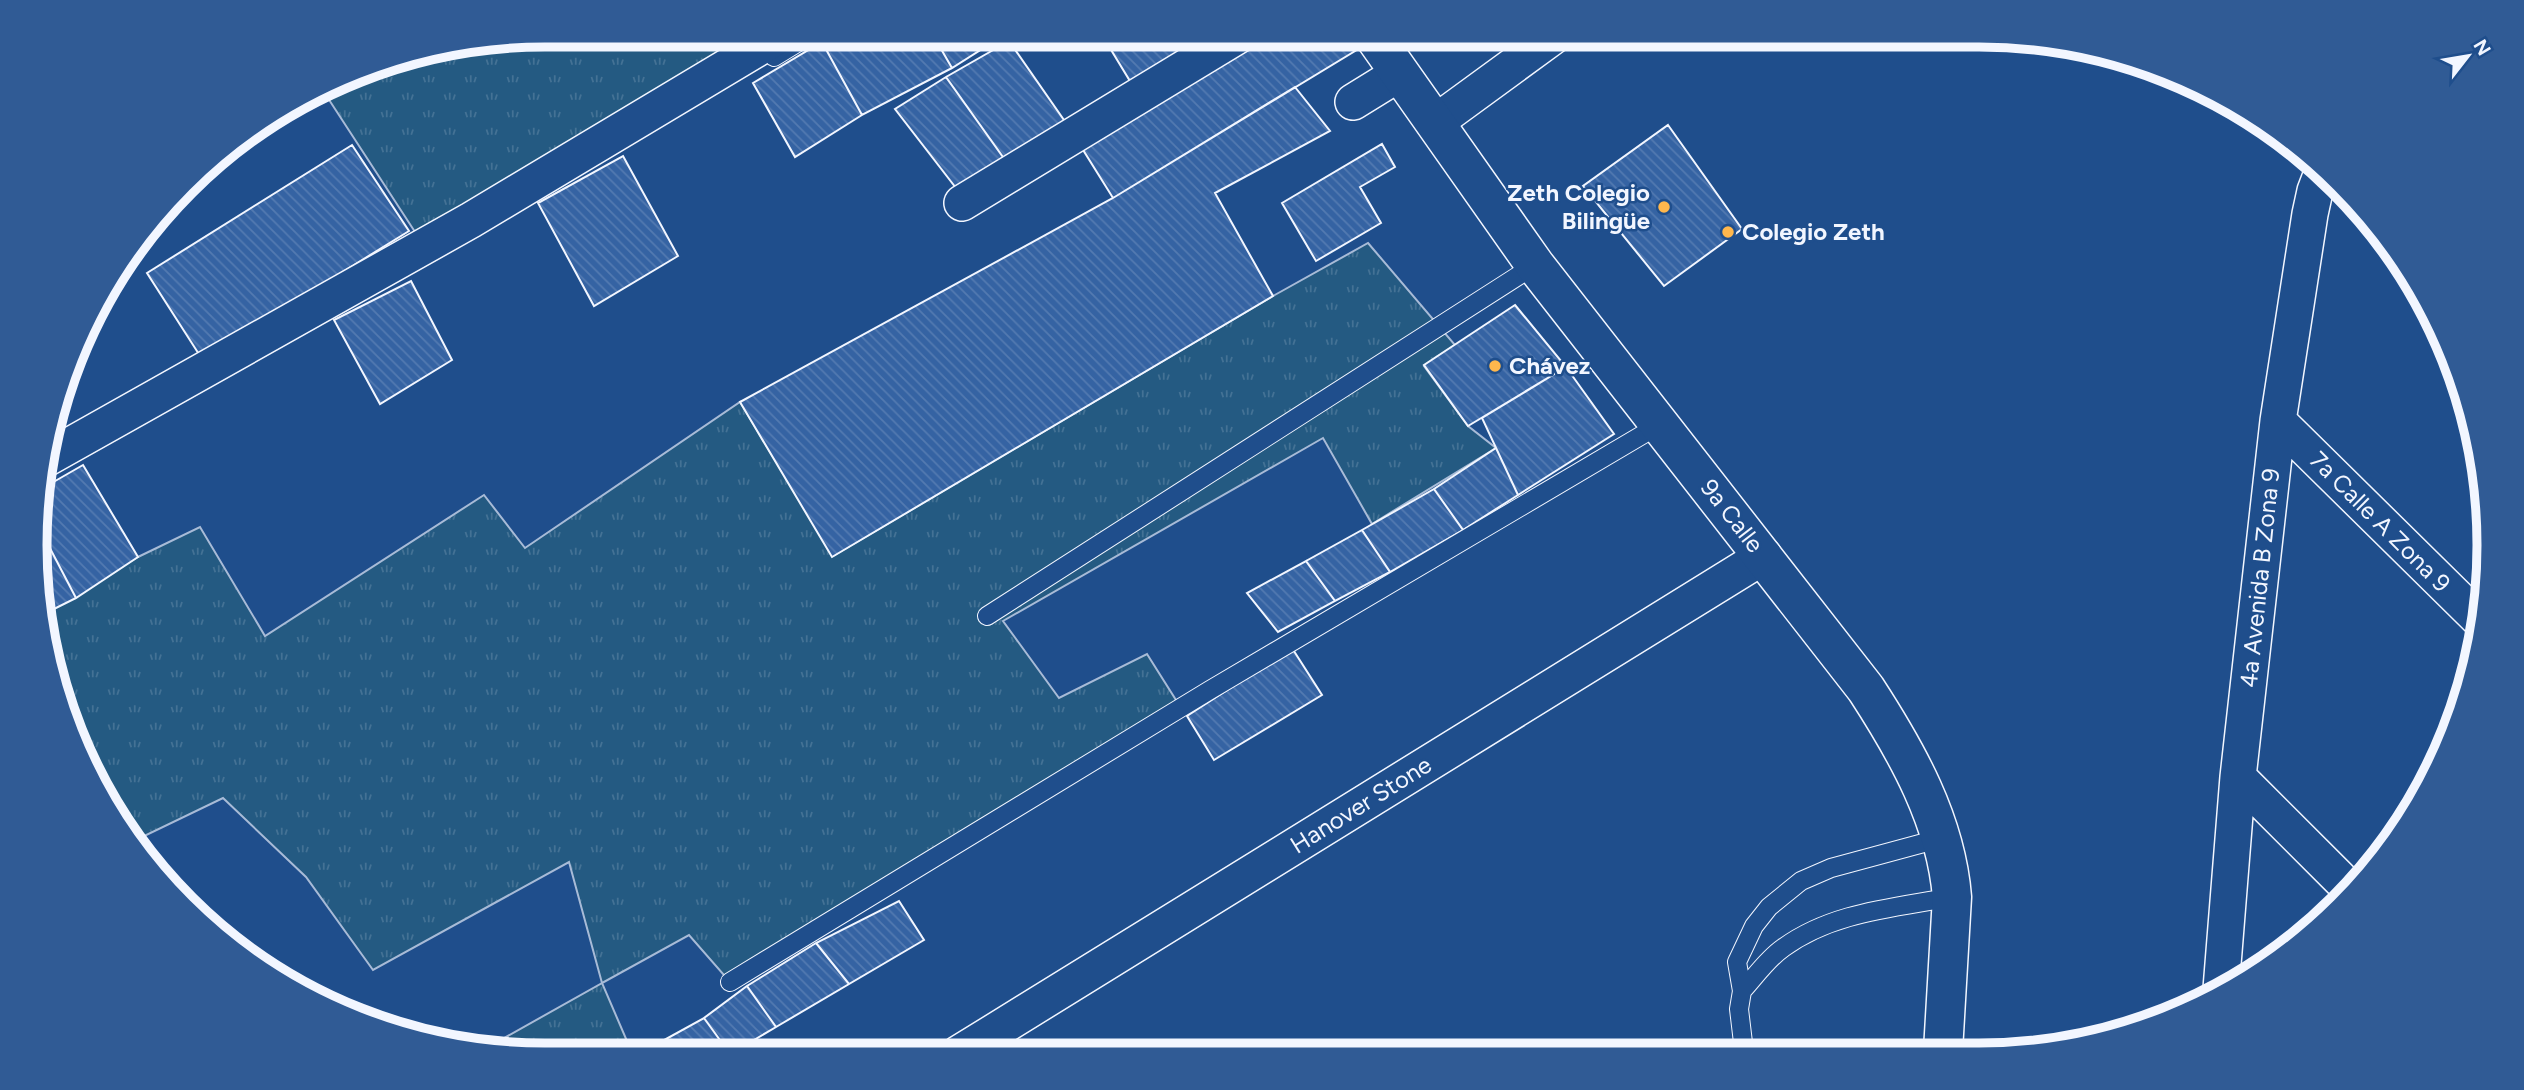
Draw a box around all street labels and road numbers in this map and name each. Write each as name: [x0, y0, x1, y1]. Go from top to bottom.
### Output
street label: 7a Calle A Zona 9: [2304, 445, 2457, 598]
street label: 4a Avenida B Zona 9: [2234, 467, 2285, 689]
street label: 9a Calle: [1695, 473, 1770, 558]
street label: Hanover Stone: [1285, 750, 1437, 859]

